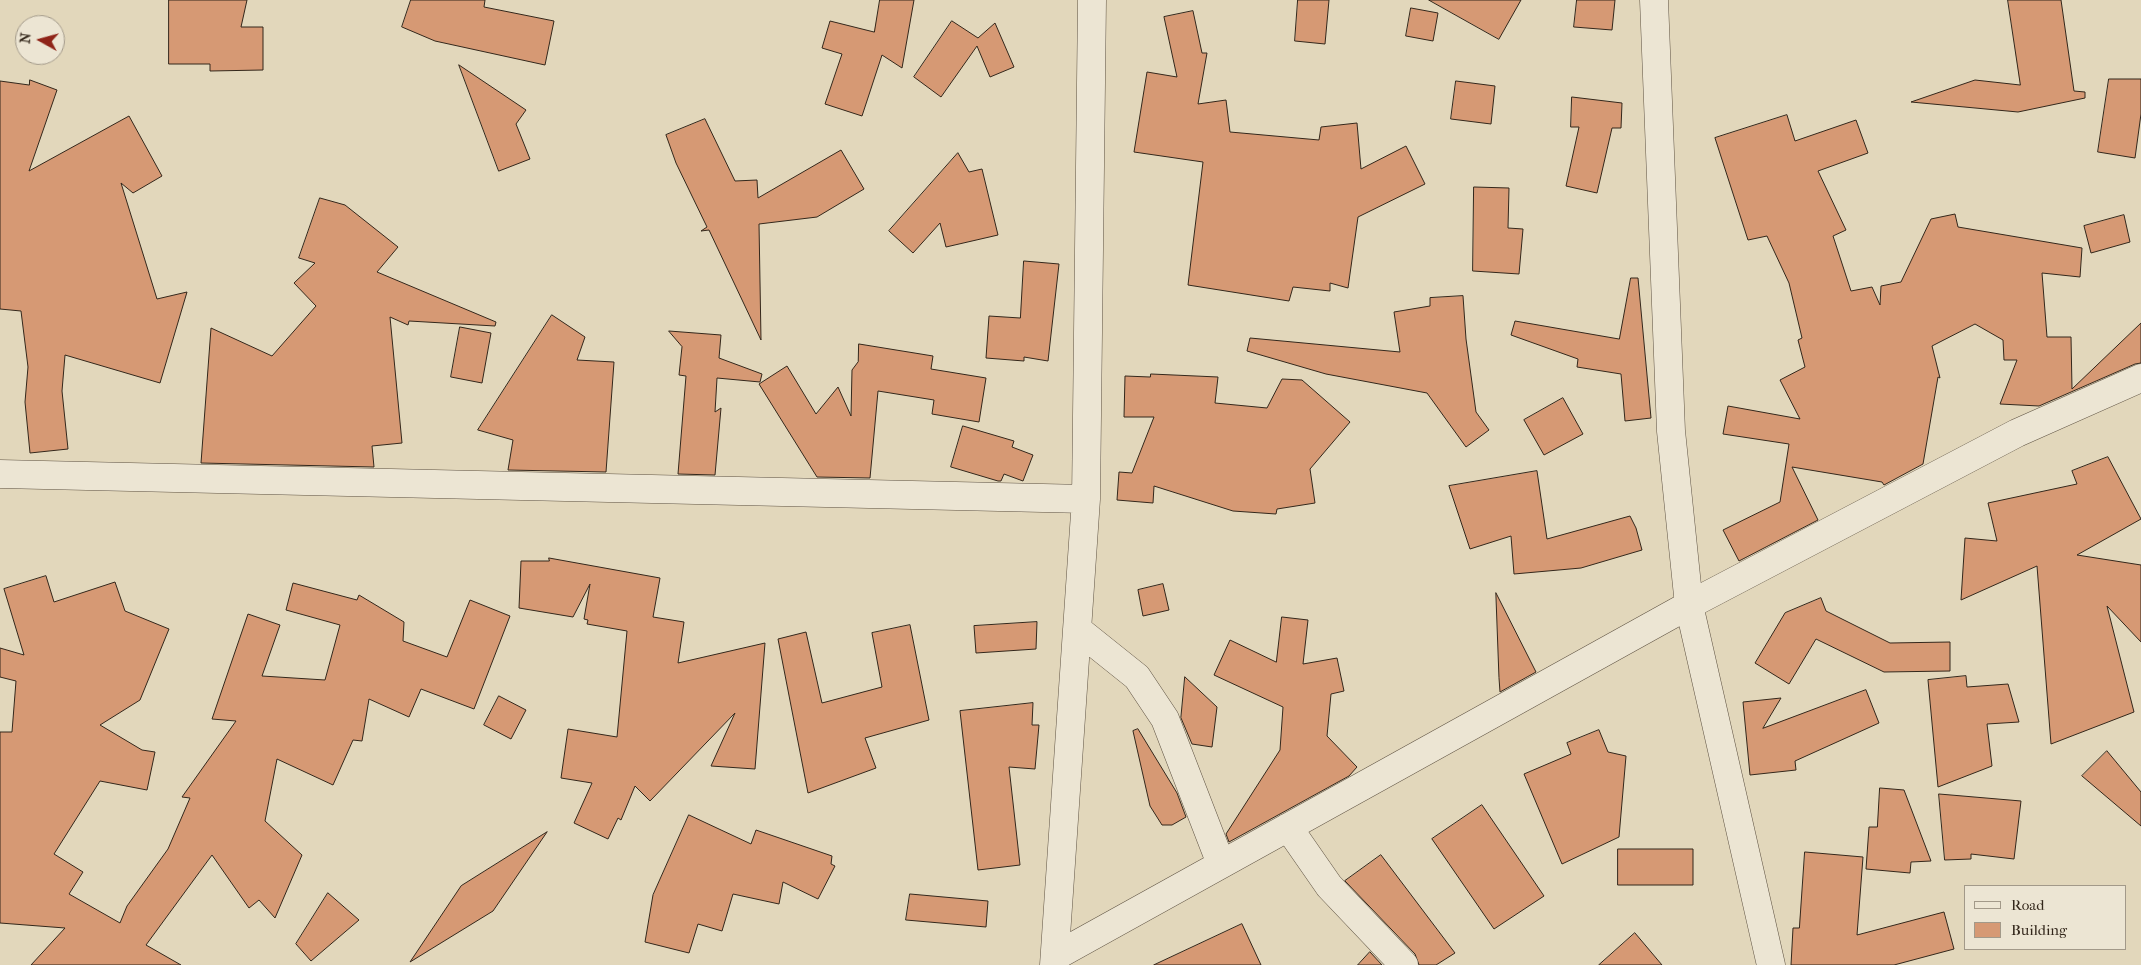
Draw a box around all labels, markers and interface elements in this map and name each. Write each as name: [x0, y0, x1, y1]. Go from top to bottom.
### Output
north arrow: [15, 15, 65, 65]
text: N: [17, 32, 35, 45]
legend: [1964, 885, 2126, 950]
text: Road: [2011, 896, 2044, 914]
text: Building: [2011, 921, 2067, 939]

